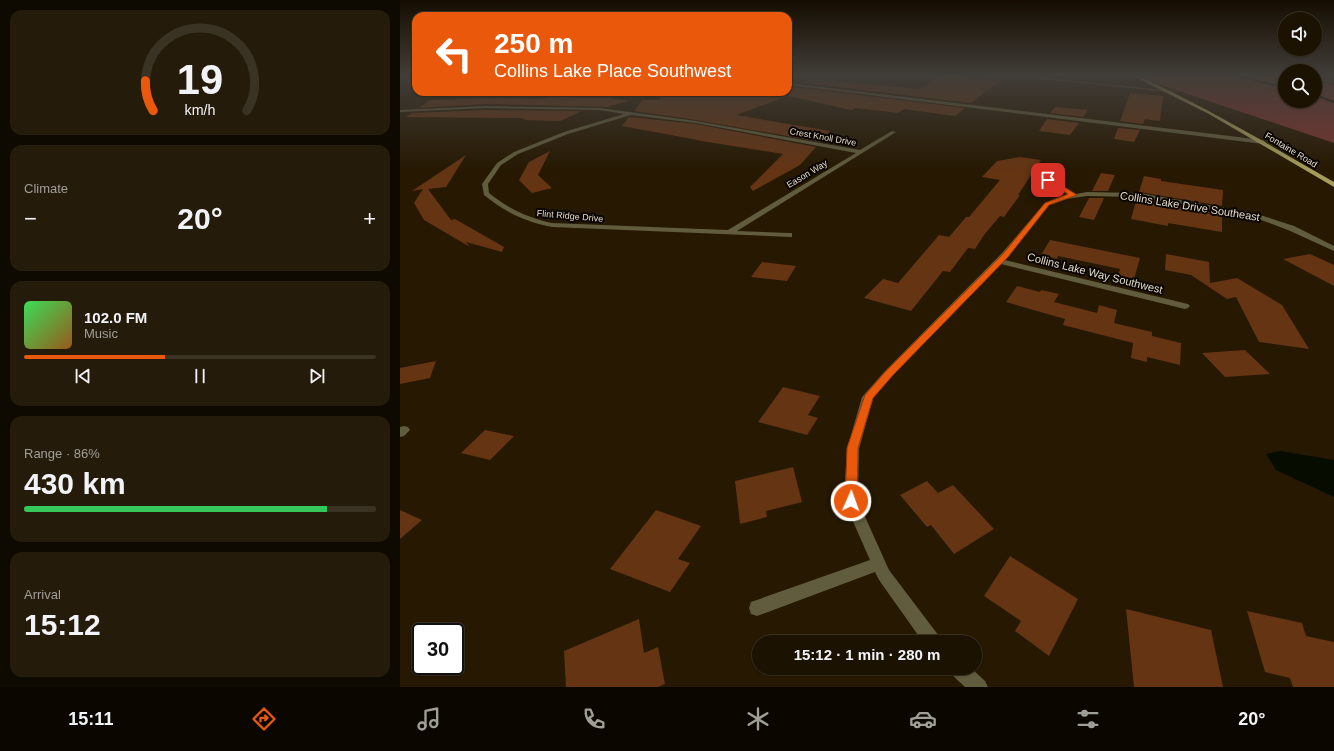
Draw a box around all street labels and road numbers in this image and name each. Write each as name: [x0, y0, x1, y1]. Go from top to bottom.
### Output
street label: Crest Knoll Drive: [789, 126, 857, 148]
street label: Fontaine Road: [1263, 131, 1319, 169]
street label: Eason Way: [785, 158, 830, 190]
street label: Collins Lake Drive Southeast: [1119, 189, 1261, 223]
street label: Flint Ridge Drive: [536, 208, 604, 224]
street label: Collins Lake Way Southwest: [1026, 250, 1164, 296]

